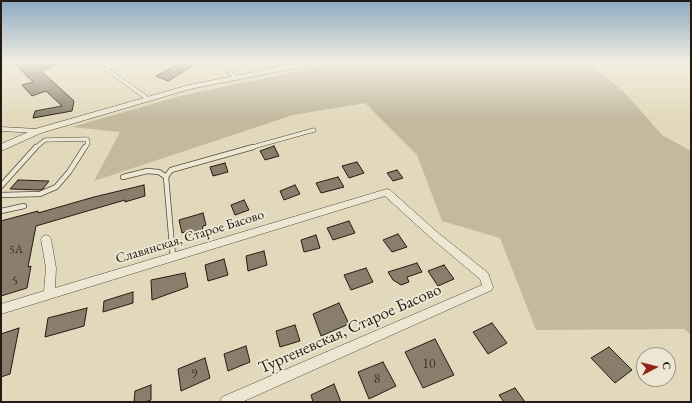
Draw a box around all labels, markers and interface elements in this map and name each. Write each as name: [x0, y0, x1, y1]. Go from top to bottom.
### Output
street label: Славянская, Старое Басово: [114, 206, 266, 268]
house number: 5А: [9, 243, 23, 257]
house number: 5: [12, 274, 18, 288]
street label: Тургеневская, Старое Басово: [255, 279, 445, 379]
north arrow: [636, 347, 676, 387]
house number: 10: [422, 356, 436, 372]
text: С: [659, 361, 674, 370]
house number: 9: [191, 366, 197, 382]
house number: 8: [374, 371, 380, 387]

